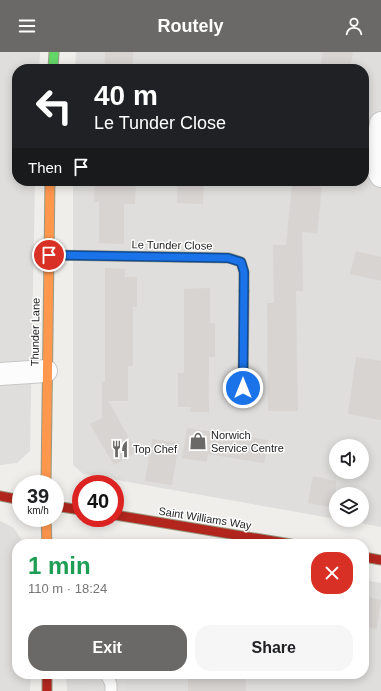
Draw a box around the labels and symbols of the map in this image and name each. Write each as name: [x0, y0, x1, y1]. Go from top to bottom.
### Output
pin: [32, 238, 66, 272]
street label: Le Tunder Close: [132, 238, 212, 252]
street label: Thunder Lane: [28, 298, 42, 366]
position arrow: [222, 367, 264, 409]
place label: Norwich Service Centre: [211, 429, 284, 454]
shop icon: Norwich Service Centre: [188, 431, 208, 451]
restaurant icon: Top Chef: [110, 439, 130, 459]
place label: Top Chef: [133, 443, 178, 455]
speed limit sign: 40: [72, 475, 124, 527]
street label: Saint Williams Way: [158, 505, 253, 531]

